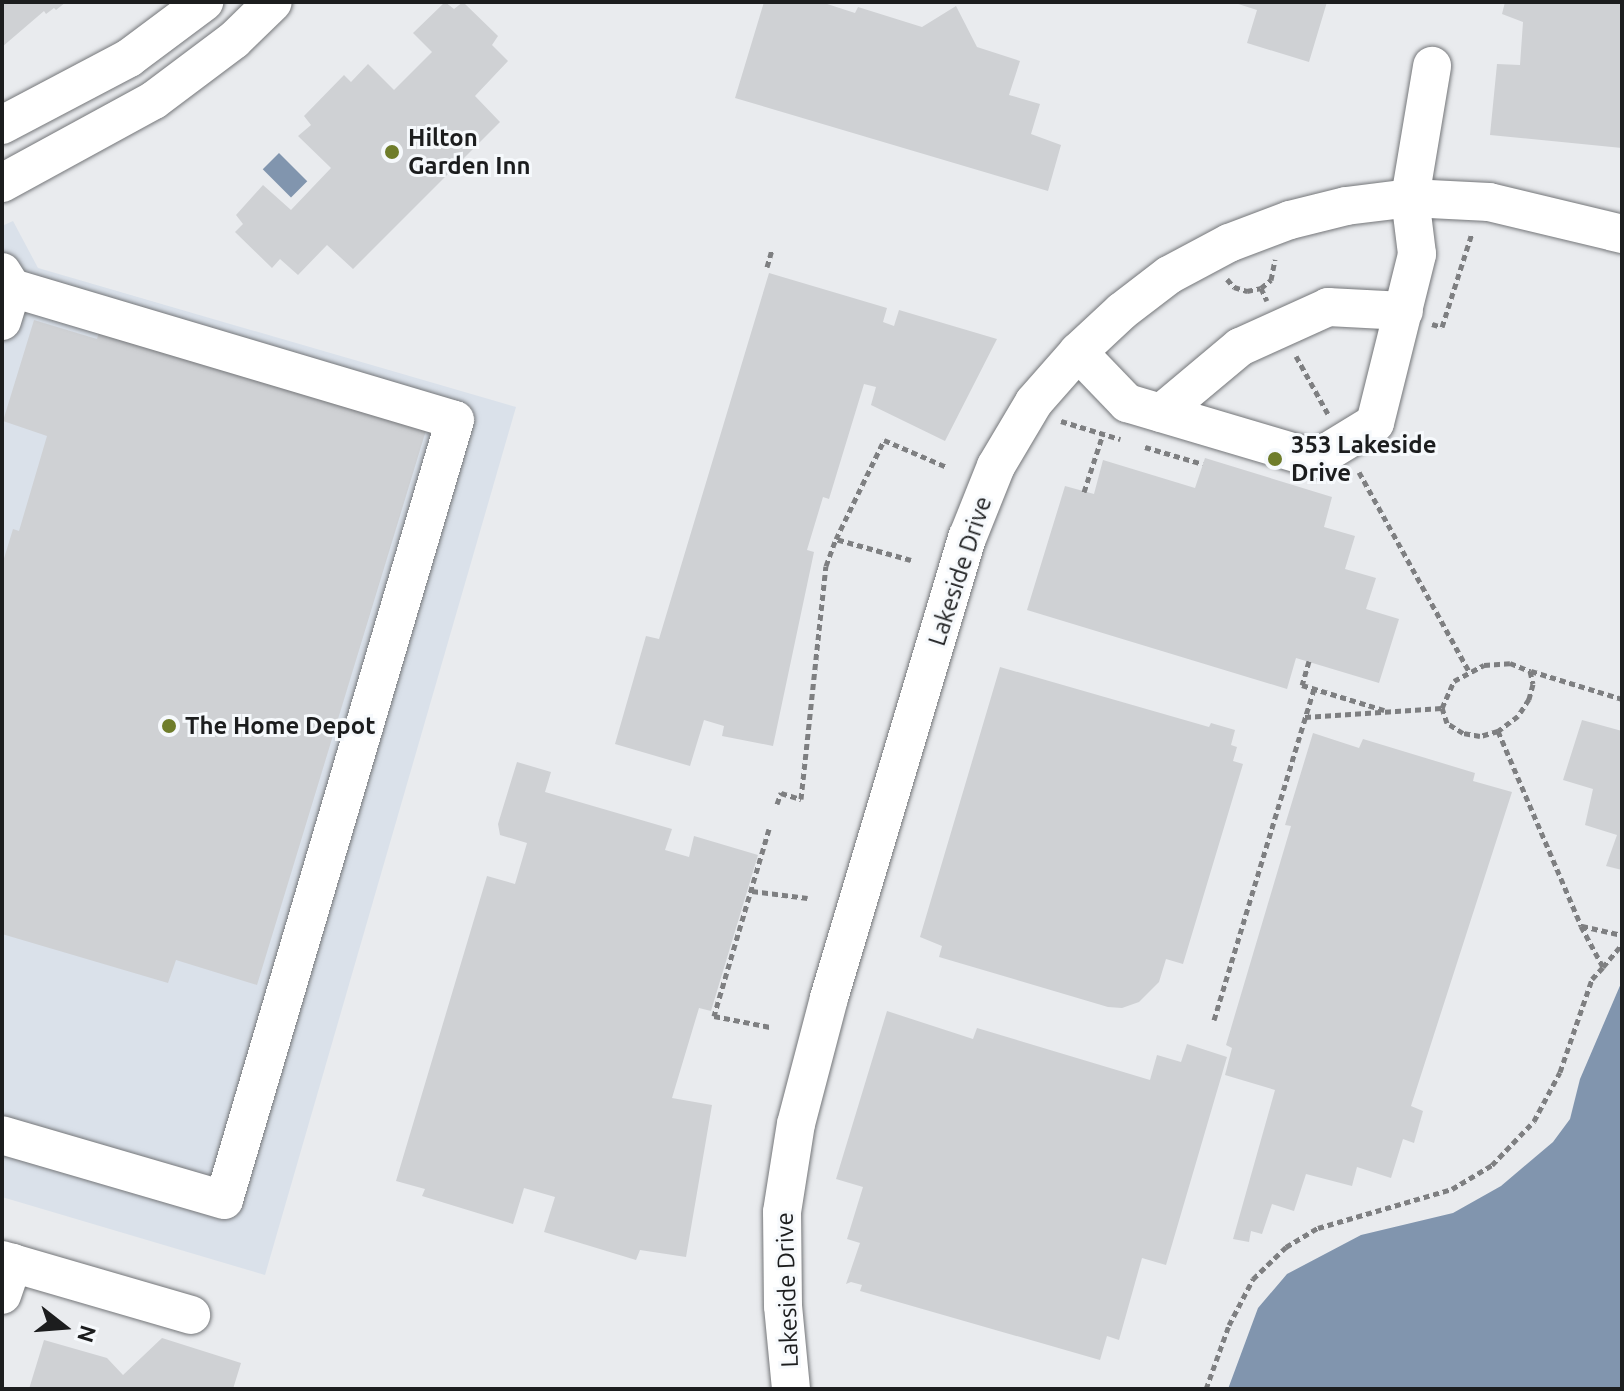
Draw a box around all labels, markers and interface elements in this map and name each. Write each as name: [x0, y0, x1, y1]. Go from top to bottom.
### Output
place label: Hilton Garden Inn: [408, 124, 531, 180]
marker: Hilton Garden Inn: [383, 143, 401, 161]
place label: 353 Lakeside Drive: [1291, 431, 1436, 487]
marker: 353 Lakeside Drive: [1266, 450, 1284, 468]
street label: Lakeside Drive: [922, 493, 998, 649]
place label: The Home Depot: [185, 712, 375, 740]
marker: The Home Depot: [160, 717, 178, 735]
street label: Lakeside Drive: [770, 1212, 804, 1368]
north arrow: [24, 1287, 104, 1367]
text: N: [73, 1323, 102, 1346]

